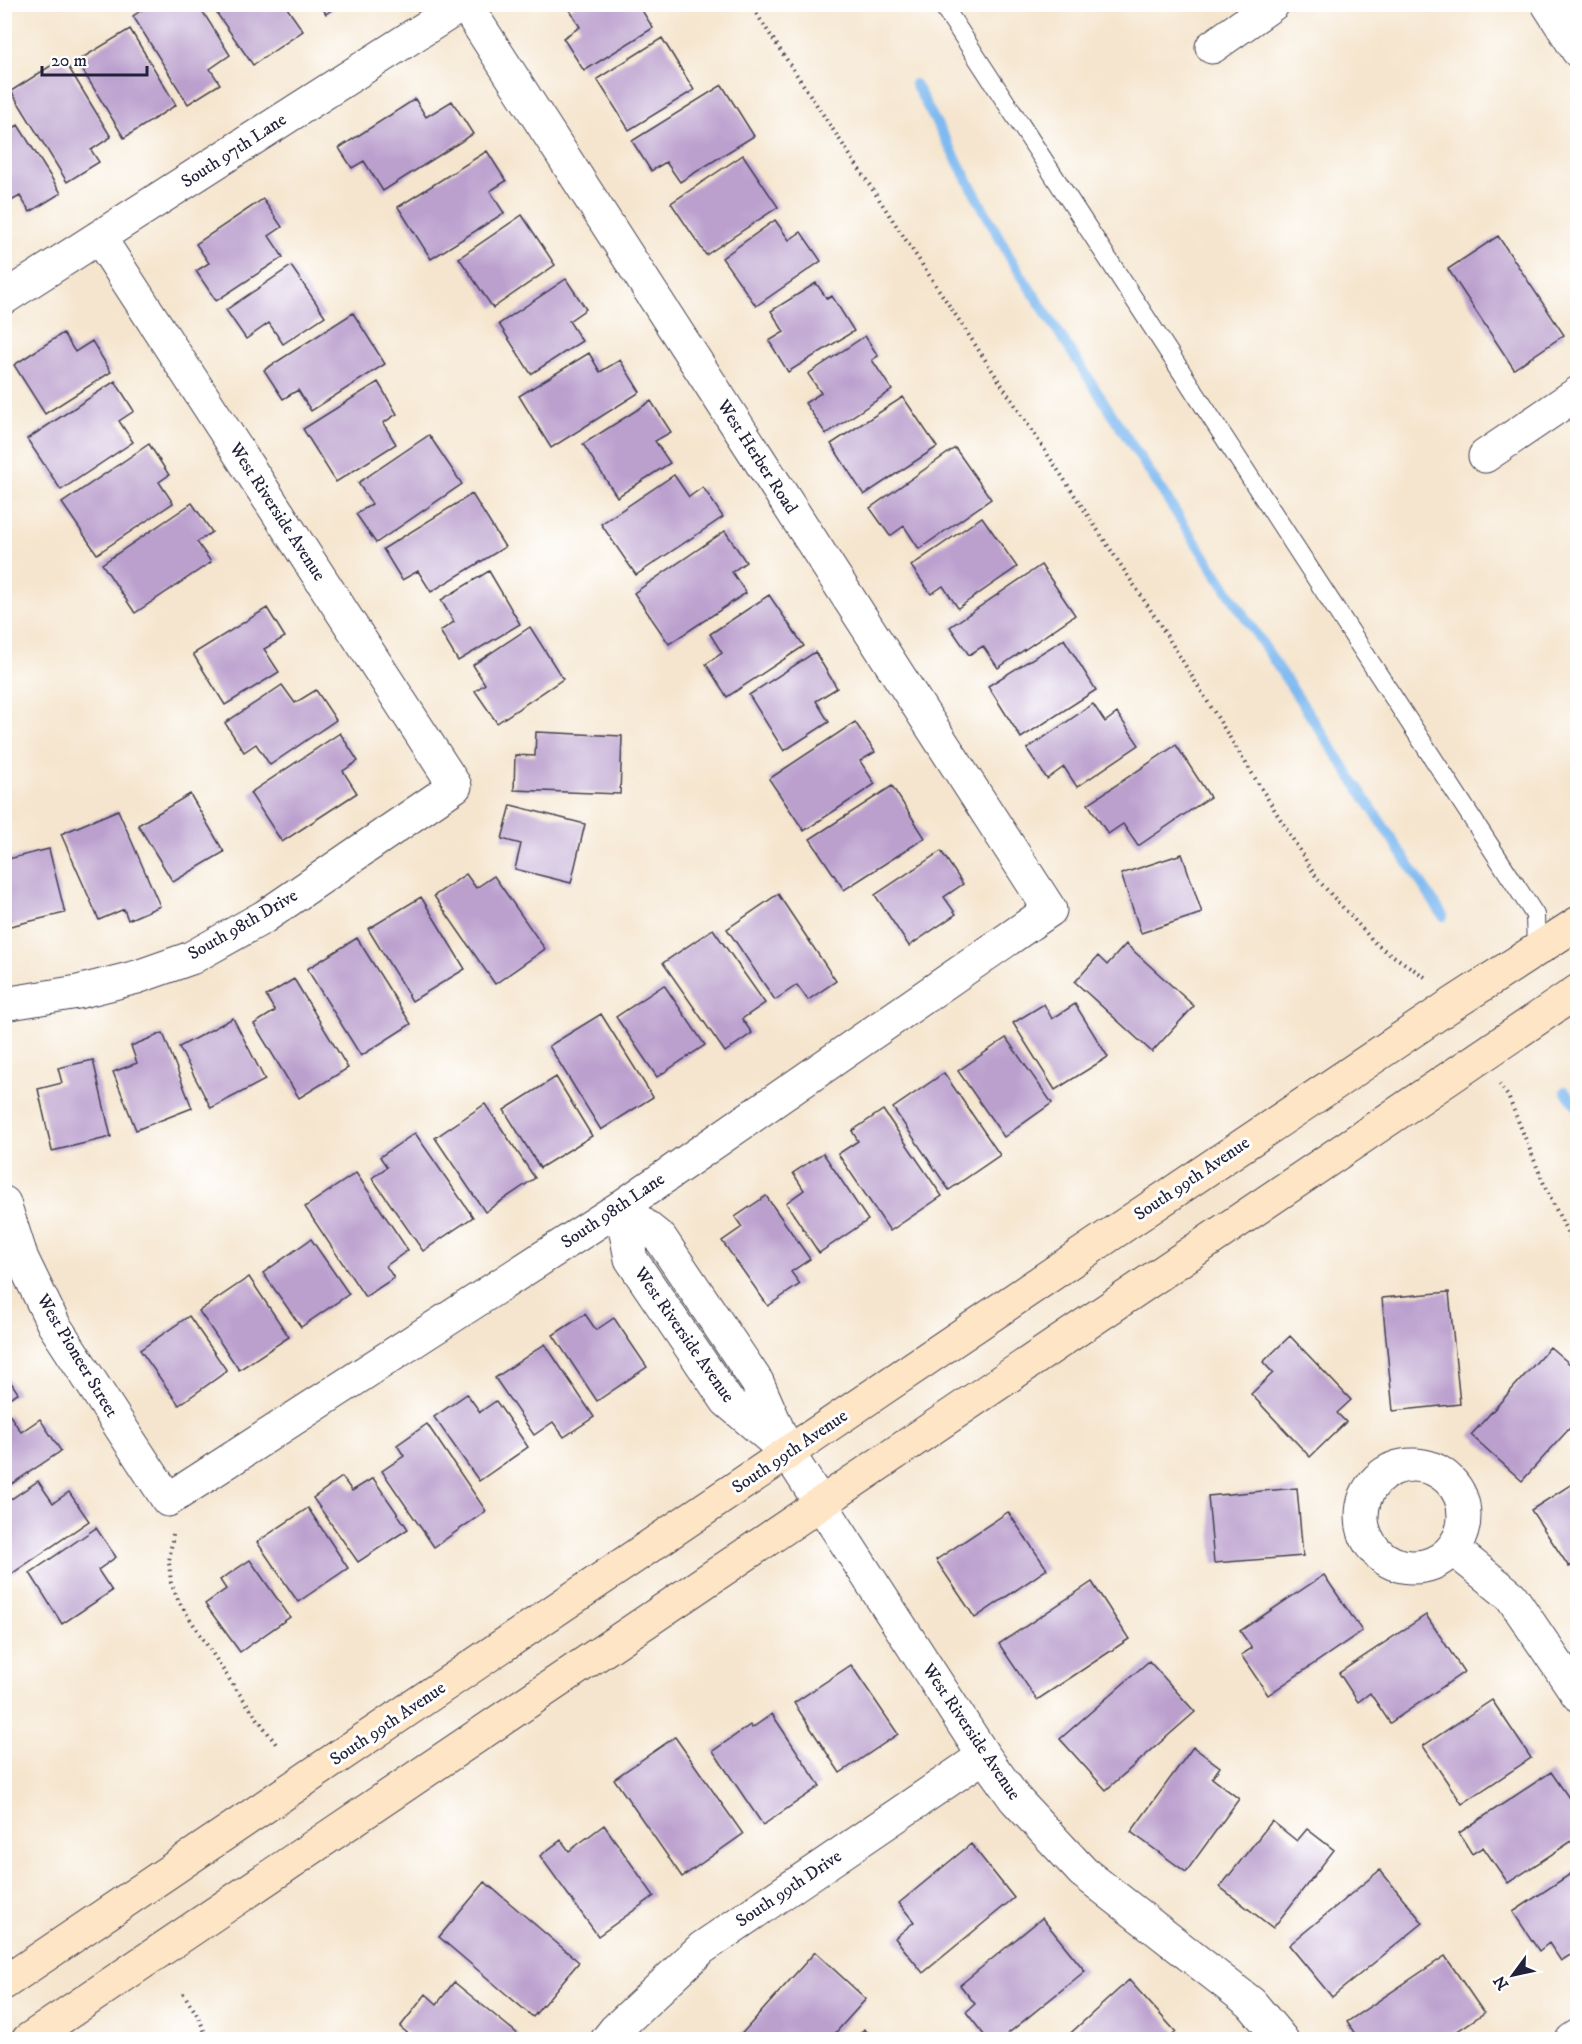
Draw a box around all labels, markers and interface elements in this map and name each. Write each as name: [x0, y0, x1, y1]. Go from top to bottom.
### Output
scale bar: [42, 39, 147, 77]
text: 20 m: [51, 50, 87, 72]
street label: South 97th Lane: [177, 109, 291, 193]
street label: West Herber Road: [711, 395, 802, 518]
street label: West Riverside Avenue: [224, 438, 330, 585]
street label: South 98th Drive: [184, 885, 302, 965]
street label: South 99th Avenue: [1130, 1132, 1254, 1226]
street label: South 98th Lane: [557, 1168, 669, 1254]
street label: West Riverside Avenue: [628, 1262, 739, 1407]
street label: West Pioneer Street: [31, 1289, 123, 1422]
street label: South 99th Avenue: [728, 1405, 852, 1499]
street label: West Riverside Avenue: [917, 1659, 1025, 1805]
street label: South 99th Avenue: [326, 1677, 450, 1771]
street label: South 99th Drive: [732, 1845, 846, 1933]
north arrow: [1483, 1945, 1543, 2005]
text: N: [1489, 1972, 1513, 1994]

